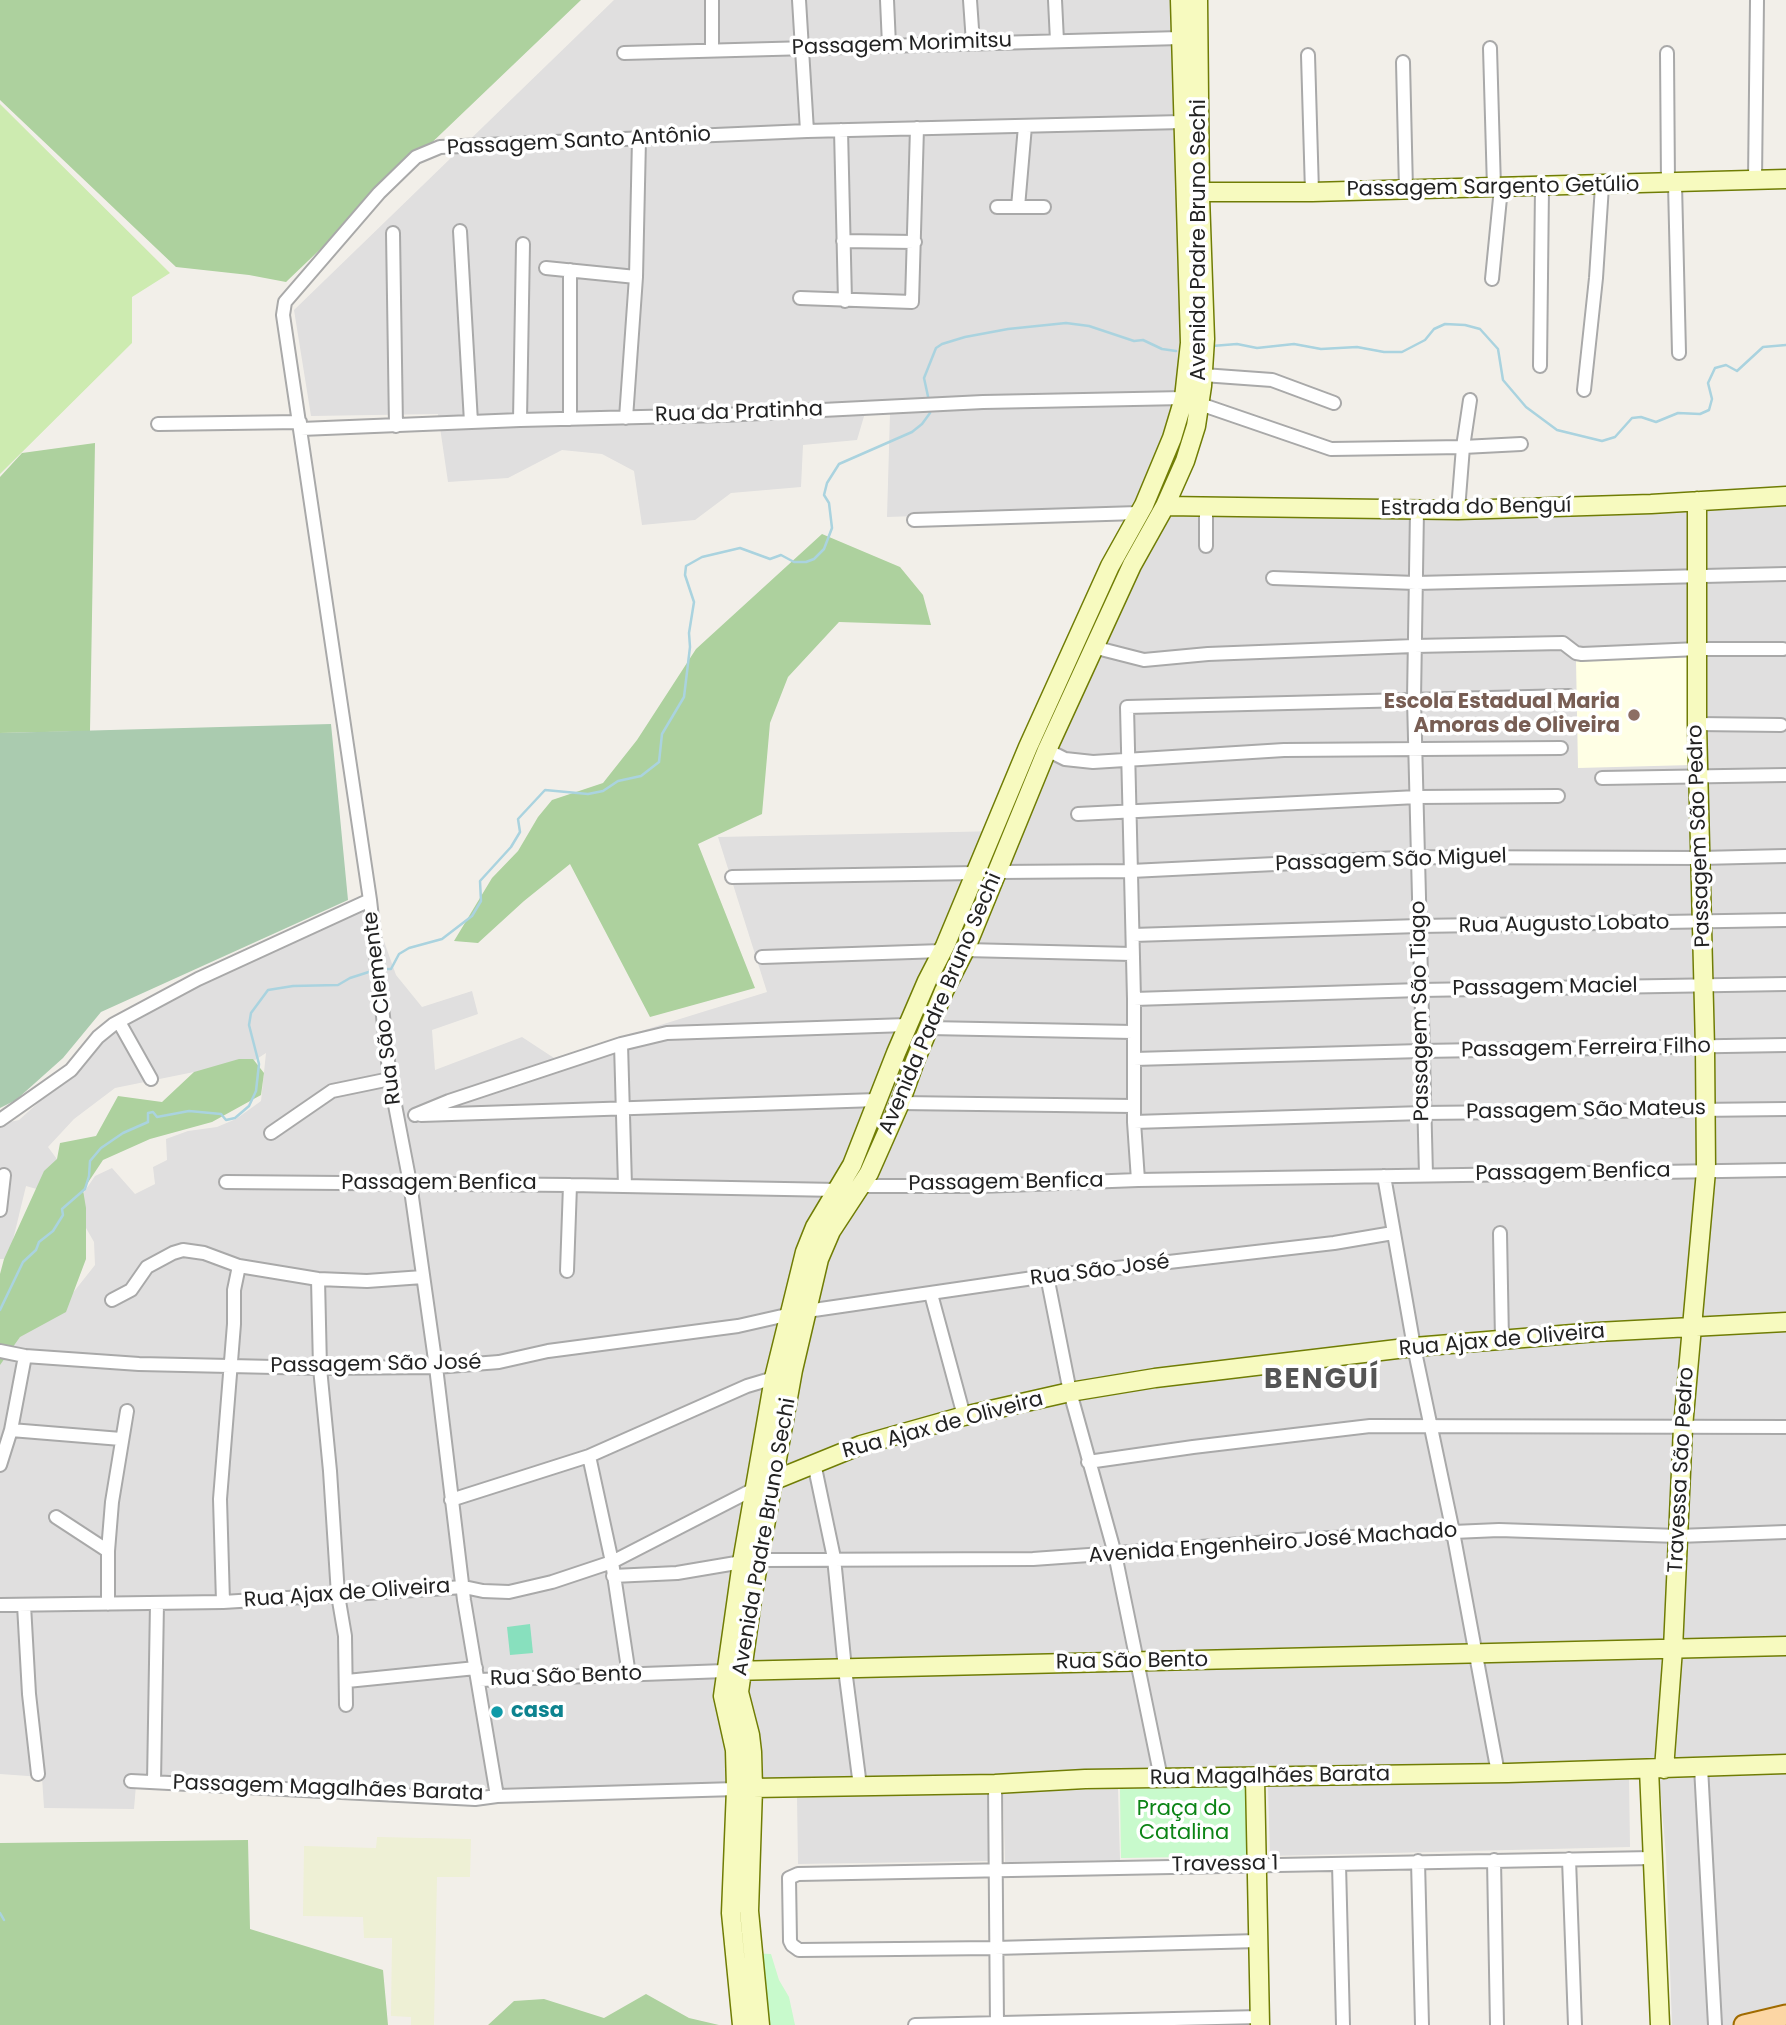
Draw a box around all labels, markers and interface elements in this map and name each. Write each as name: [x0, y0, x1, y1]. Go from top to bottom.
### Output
street label: Passagem Morimitsu: [791, 29, 1013, 61]
street label: Avenida Padre Bruno Sechi: [1187, 99, 1213, 381]
street label: Passagem Santo Antônio: [446, 123, 712, 161]
street label: Passagem Sargento Getúlio: [1346, 173, 1640, 203]
street label: Rua da Pratinha: [655, 397, 823, 429]
street label: Estrada do Benguí: [1380, 494, 1572, 522]
place label: Escola Estadual Maria Amoras de Oliveira: [1384, 690, 1620, 740]
marker: Escola Estadual Maria Amoras de Oliveira: [1626, 707, 1642, 723]
street label: Passagem São Pedro: [1684, 724, 1716, 948]
street label: Passagem São Miguel: [1275, 844, 1507, 878]
street label: Avenida Padre Bruno Sechi: [874, 869, 1008, 1139]
street label: Passagem São Tiago: [1406, 900, 1436, 1122]
street label: Rua São Clemente: [359, 910, 407, 1106]
street label: Rua Augusto Lobato: [1458, 911, 1670, 939]
street label: Passagem Maciel: [1452, 974, 1638, 1002]
street label: Passagem Ferreira Filho: [1461, 1034, 1711, 1064]
street label: Passagem São Mateus: [1466, 1096, 1706, 1126]
street label: Passagem Benfica: [1475, 1159, 1671, 1187]
street label: Passagem Benfica: [908, 1169, 1104, 1197]
street label: Passagem Benfica: [341, 1171, 537, 1197]
street label: Rua São José: [1029, 1250, 1171, 1292]
street label: Rua Ajax de Oliveira: [1398, 1319, 1606, 1363]
street label: Passagem São José: [270, 1351, 482, 1379]
district label: BENGUÍ: [1265, 1364, 1379, 1398]
street label: Travessa São Pedro: [1664, 1366, 1700, 1574]
street label: Rua Ajax de Oliveira: [840, 1387, 1046, 1465]
street label: Avenida Padre Bruno Sechi: [728, 1396, 802, 1678]
street label: Avenida Engenheiro José Machado: [1088, 1519, 1458, 1569]
street label: Rua Ajax de Oliveira: [243, 1574, 451, 1614]
street label: Rua São Bento: [1056, 1648, 1208, 1676]
street label: Rua São Bento: [490, 1662, 642, 1692]
place label: casa: [511, 1699, 564, 1725]
marker: casa: [489, 1704, 505, 1720]
street label: Rua Magalhães Barata: [1150, 1762, 1390, 1792]
street label: Passagem Magalhães Barata: [172, 1771, 484, 1807]
park label: Praça do Catalina: [1137, 1797, 1231, 1847]
street label: Travessa 1: [1171, 1851, 1279, 1879]

